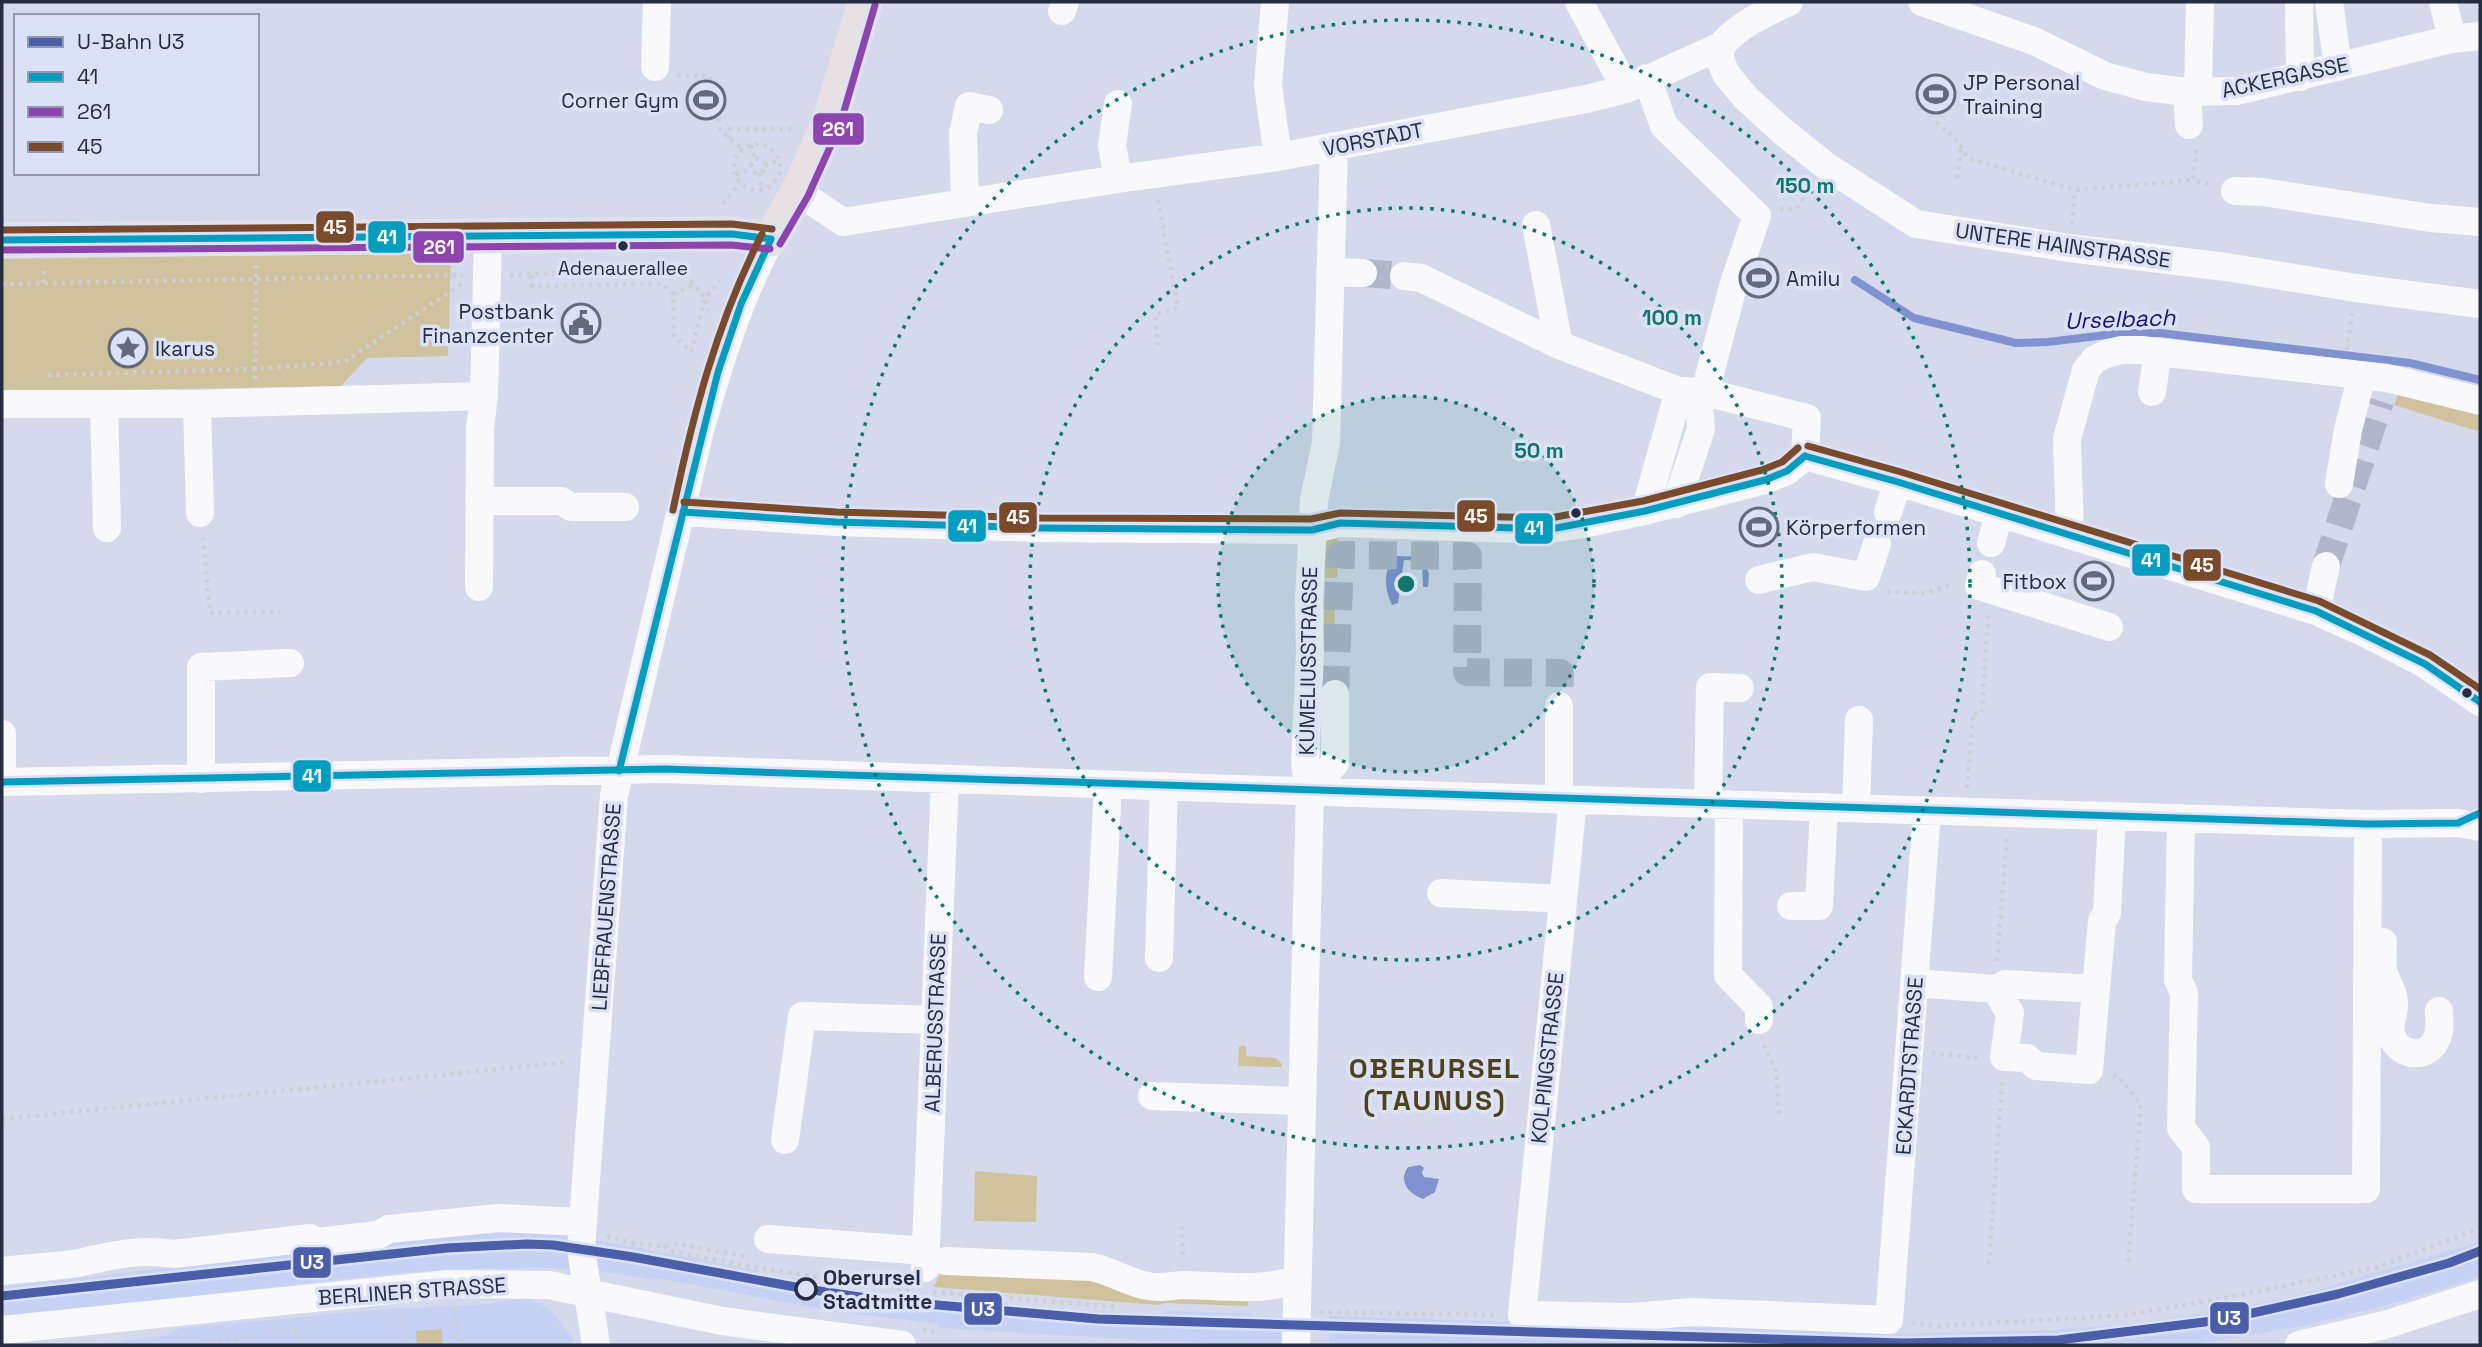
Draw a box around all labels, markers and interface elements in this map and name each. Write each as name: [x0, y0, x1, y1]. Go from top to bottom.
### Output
legend: [14, 14, 259, 175]
text: U-Bahn U3: [77, 28, 184, 55]
street label: ACKERGASSE: [2219, 50, 2351, 104]
text: 41: [77, 63, 98, 90]
place label: JP Personal Training: [1963, 69, 2080, 120]
sports icon: JP Personal Training: [1915, 73, 1957, 115]
sports icon: Corner Gym: [685, 79, 727, 121]
place label: Corner Gym: [561, 87, 679, 114]
text: 261: [77, 98, 111, 125]
line badge: 261: [812, 112, 865, 146]
street label: VORSTADT: [1320, 116, 1426, 162]
text: 261: [822, 117, 854, 142]
text: 45: [77, 133, 103, 160]
text: 150 m: [1776, 172, 1834, 199]
line badge: 45: [315, 210, 355, 244]
text: 45: [323, 215, 347, 240]
street label: UNTERE HAINSTRASSE: [1954, 217, 2172, 273]
line badge: 41: [367, 220, 407, 254]
text: 41: [377, 225, 397, 250]
line badge: 261: [412, 230, 465, 264]
text: 261: [423, 235, 455, 260]
marker: Adenauerallee: [616, 239, 630, 253]
place label: Adenauerallee: [558, 256, 688, 281]
sports icon: Amilu: [1738, 257, 1780, 299]
place label: Amilu: [1786, 265, 1840, 292]
place label: Postbank Finanzcenter: [422, 298, 554, 349]
public building icon: Postbank Finanzcenter: [560, 302, 602, 344]
water label: Urselbach: [2064, 302, 2177, 336]
text: 100 m: [1642, 304, 1702, 331]
place icon: Ikarus: [107, 327, 149, 369]
place label: Ikarus: [155, 335, 215, 362]
text: 50 m: [1514, 437, 1564, 464]
line badge: 45: [1456, 499, 1496, 533]
line badge: 45: [998, 501, 1038, 534]
text: 45: [1464, 504, 1488, 529]
text: 45: [1006, 505, 1030, 530]
unlabelled marker: [1569, 506, 1583, 520]
sports icon: Körperformen: [1738, 506, 1780, 548]
line badge: 41: [947, 509, 987, 543]
line badge: 41: [1514, 512, 1554, 545]
text: 41: [957, 514, 977, 539]
place label: Körperformen: [1786, 514, 1926, 541]
text: 41: [1524, 516, 1544, 541]
line badge: 41: [2131, 543, 2171, 577]
text: 41: [2141, 548, 2161, 573]
line badge: 45: [2182, 548, 2222, 582]
text: 45: [2190, 553, 2214, 578]
sports icon: Fitbox: [2073, 560, 2115, 602]
street label: KUMELIUSSTRASSE: [1293, 566, 1323, 756]
place label: Fitbox: [2003, 568, 2067, 595]
centre of rings: [1394, 572, 1418, 596]
unlabelled marker: [2460, 686, 2474, 700]
line badge: 41: [292, 759, 332, 793]
text: 41: [302, 764, 322, 789]
street label: LIEBFRAUENSTRASSE: [585, 802, 627, 1012]
street label: ALBERUSSTRASSE: [918, 933, 952, 1113]
street label: KOLPINGSTRASSE: [1525, 971, 1569, 1145]
street label: ECKARDTSTRASSE: [1889, 976, 1929, 1156]
district label: OBERURSEL (TAUNUS): [1349, 1050, 1521, 1118]
line badge: U3: [292, 1246, 332, 1279]
text: U3: [300, 1250, 324, 1275]
place label: Oberursel Stadtmitte: [823, 1264, 932, 1315]
street label: BERLINER STRASSE: [317, 1271, 507, 1311]
marker: Oberursel Stadtmitte: [795, 1278, 817, 1300]
line badge: U3: [963, 1292, 1003, 1326]
text: U3: [971, 1297, 995, 1322]
line badge: U3: [2209, 1301, 2250, 1335]
text: U3: [2217, 1306, 2241, 1331]

